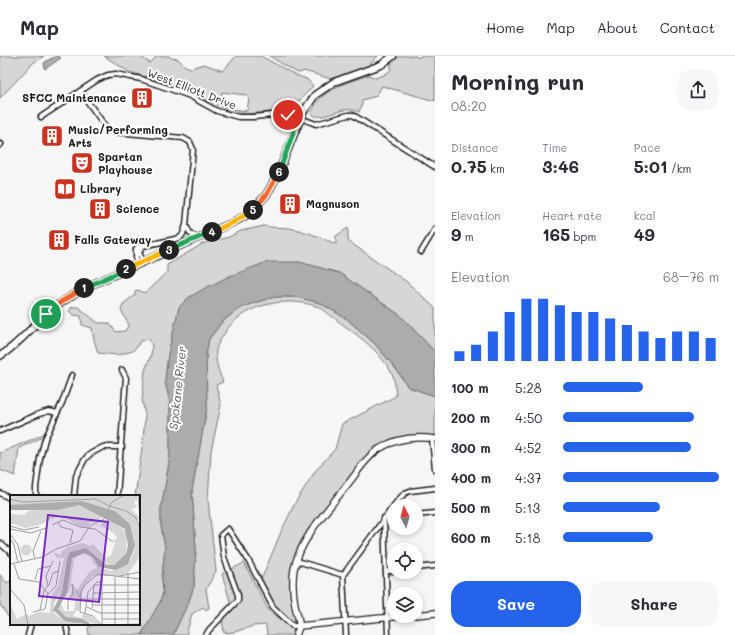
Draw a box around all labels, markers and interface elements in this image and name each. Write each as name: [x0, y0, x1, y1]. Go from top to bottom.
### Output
text: Map: [20, 15, 59, 40]
text: Home: [486, 18, 524, 37]
text: Map: [546, 18, 575, 37]
text: About: [597, 18, 638, 37]
text: Contact: [660, 18, 715, 37]
street label: West Elliott Drive: [146, 65, 239, 112]
text: Morning run: [451, 67, 584, 96]
button: share: [677, 69, 719, 111]
building icon: SFCC Maintenance: [129, 85, 155, 111]
place label: SFCC Maintenance: [22, 90, 126, 105]
text: 08:20: [451, 97, 486, 114]
pin: [271, 98, 305, 132]
icon: check: [277, 104, 299, 126]
place label: Music/Performing Arts: [68, 122, 168, 150]
building icon: Music/Performing Arts: [39, 123, 65, 149]
text: Distance: [451, 140, 498, 155]
text: Time: [542, 140, 567, 155]
text: Pace: [634, 140, 661, 155]
place label: Spartan Playhouse: [98, 149, 153, 177]
theatre icon: Spartan Playhouse: [69, 150, 95, 176]
text: 0.75: [451, 155, 487, 177]
text: 3:46: [542, 155, 579, 177]
text: 5:01: [634, 155, 667, 177]
text: km: [487, 161, 505, 176]
text: /km: [667, 161, 691, 176]
pin: 6: [269, 162, 289, 182]
text: 6: [276, 164, 282, 179]
library icon: Library: [52, 176, 78, 202]
place label: Library: [80, 181, 121, 196]
building icon: Magnuson: [277, 191, 303, 217]
building icon: Science: [87, 196, 113, 222]
place label: Magnuson: [306, 196, 359, 211]
pin: 5: [243, 200, 263, 220]
place label: Science: [116, 201, 160, 216]
text: 5: [250, 202, 256, 217]
text: Elevation: [451, 208, 500, 223]
text: Heart rate: [542, 208, 602, 223]
text: kcal: [634, 208, 656, 223]
pin: 4: [202, 222, 222, 242]
text: 9: [451, 223, 461, 245]
text: 165: [542, 223, 570, 245]
text: 49: [634, 223, 655, 245]
text: 4: [209, 224, 215, 239]
building icon: Falls Gateway: [46, 227, 72, 253]
text: m: [461, 229, 474, 244]
text: bpm: [570, 229, 596, 244]
place label: Falls Gateway: [74, 232, 151, 247]
pin: 3: [159, 240, 179, 260]
text: 3: [166, 242, 172, 257]
pin: 2: [116, 259, 136, 279]
text: 2: [123, 261, 129, 276]
text: Elevation: [451, 268, 509, 285]
text: 68–76 m: [663, 268, 719, 285]
pin: 1: [74, 278, 94, 298]
text: 1: [82, 280, 86, 295]
pin: [29, 297, 63, 331]
icon: arrive: [35, 303, 57, 325]
water label: Spokane River: [165, 345, 189, 431]
text: 100 m: [451, 379, 488, 396]
text: 5:28: [515, 379, 542, 396]
text: 200 m: [451, 409, 490, 426]
text: 4:50: [515, 409, 542, 426]
text: 300 m: [451, 439, 491, 456]
text: 4:52: [515, 439, 541, 456]
text: 400 m: [451, 469, 491, 486]
text: 4:37: [515, 469, 542, 486]
inset map: [10, 495, 140, 625]
north arrow: [387, 499, 423, 535]
map controls: [387, 499, 423, 623]
text: 500 m: [451, 499, 490, 516]
text: 5:13: [515, 499, 540, 516]
text: 600 m: [451, 529, 491, 546]
text: 5:18: [515, 529, 540, 546]
button: locate: [387, 543, 423, 579]
button: Save: [451, 581, 581, 627]
button: Share: [589, 581, 719, 627]
button: layers: [387, 587, 423, 623]

